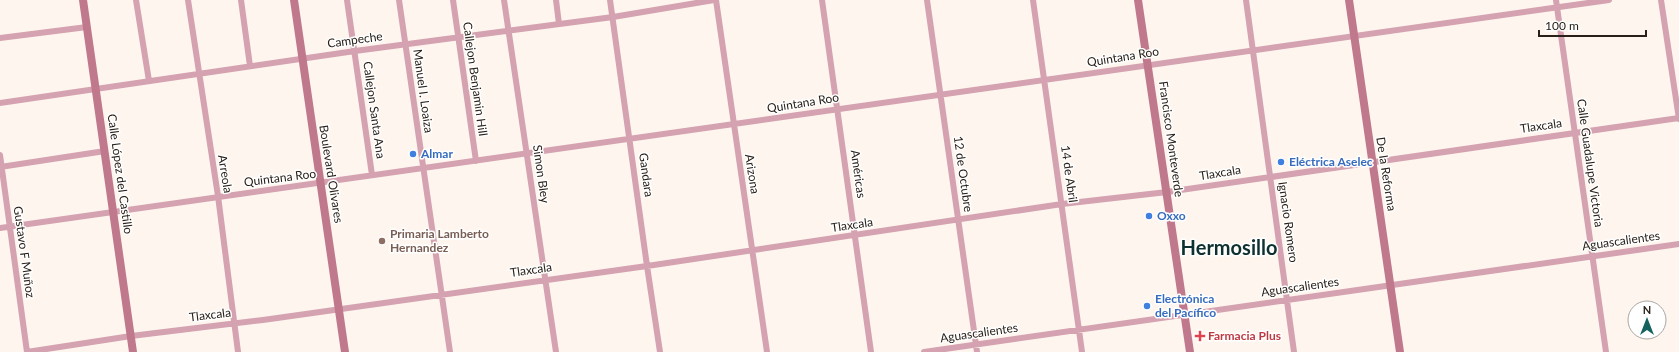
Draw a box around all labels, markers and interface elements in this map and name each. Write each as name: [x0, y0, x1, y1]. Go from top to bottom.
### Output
scale bar: [1539, 12, 1646, 38]
text: 100 m: [1545, 18, 1579, 33]
street label: Callejon Benjamin Hill: [460, 21, 491, 137]
street label: Campeche: [326, 28, 384, 51]
street label: Quintana Roo: [1086, 43, 1160, 70]
street label: Manuel I. Loaiza: [410, 48, 437, 134]
street label: Callejon Santa Ana: [360, 60, 389, 160]
street label: Francisco Monteverde: [1156, 80, 1187, 198]
street label: Quintana Roo: [766, 89, 840, 116]
street label: Calle Guadalupe Victoria: [1574, 98, 1607, 228]
street label: Calle López del Castillo: [105, 113, 136, 235]
street label: Tlaxcala: [1519, 115, 1563, 136]
street label: Boulevard Olivares: [316, 124, 347, 224]
street label: 12 de Octubre: [951, 135, 976, 213]
street label: De la Reforma: [1373, 136, 1400, 212]
street label: Simon Bley: [530, 144, 553, 205]
street label: 14 de Abril: [1058, 144, 1081, 204]
place label: Almar: [420, 146, 453, 161]
marker: Almar: [408, 149, 418, 159]
street label: Américas: [848, 149, 869, 199]
street label: Gandara: [636, 152, 657, 198]
street label: Arizona: [742, 153, 763, 195]
street label: Arreola: [215, 154, 236, 194]
place label: Eléctrica Aselec: [1289, 154, 1373, 169]
marker: Eléctrica Aselec: [1276, 157, 1286, 167]
street label: Tlaxcala: [1198, 162, 1242, 183]
street label: Quintana Roo: [243, 166, 317, 189]
street label: Ignacio Romero: [1275, 180, 1302, 264]
street label: Gustavo F Muñoz: [11, 205, 38, 299]
place label: Oxxo: [1157, 208, 1186, 223]
marker: Oxxo: [1144, 211, 1154, 221]
street label: Tlaxcala: [830, 214, 874, 235]
place label: Primaria Lamberto Hernandez: [390, 226, 489, 255]
street label: Aguascalientes: [1581, 228, 1661, 253]
district label: Hermosillo: [1181, 235, 1277, 259]
marker: Primaria Lamberto Hernandez: [377, 236, 387, 246]
street label: Tlaxcala: [509, 259, 553, 280]
street label: Aguascalientes: [1260, 274, 1340, 299]
place label: Electrónica del Pacífico: [1155, 291, 1216, 320]
north arrow: [1627, 300, 1667, 340]
marker: Electrónica del Pacífico: [1142, 301, 1152, 311]
text: N: [1643, 303, 1651, 316]
street label: Tlaxcala: [188, 304, 232, 325]
street label: Aguascalientes: [939, 320, 1019, 345]
place label: Farmacia Plus: [1208, 328, 1281, 343]
marker: Farmacia Plus: [1195, 331, 1205, 341]

